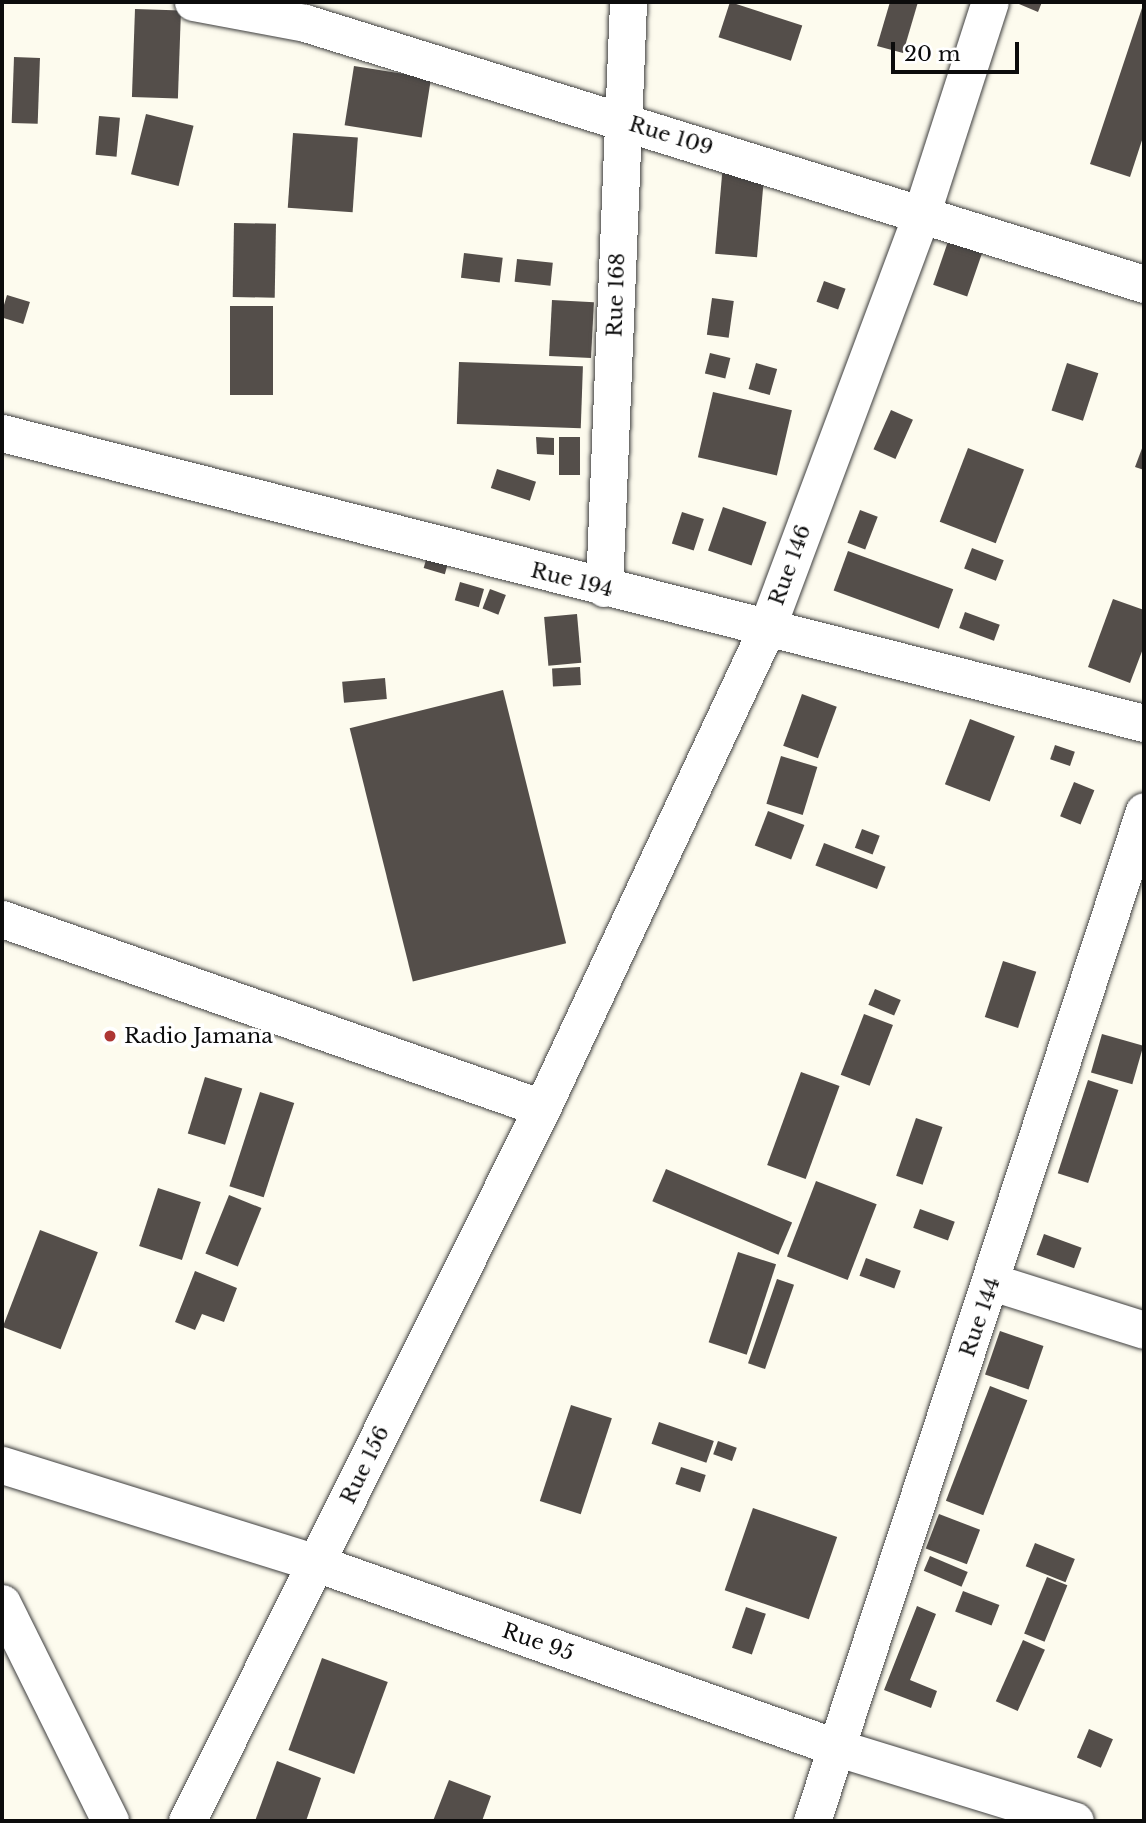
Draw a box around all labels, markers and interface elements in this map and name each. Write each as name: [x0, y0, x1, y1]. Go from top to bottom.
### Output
scale bar: [894, 28, 1022, 72]
text: 20 m: [904, 41, 961, 67]
street label: Rue 109: [626, 111, 716, 161]
street label: Rue 168: [602, 252, 630, 338]
street label: Rue 146: [764, 521, 816, 609]
street label: Rue 194: [528, 558, 616, 602]
place label: Radio Jamana: [124, 1023, 273, 1049]
marker: Radio Jamana: [102, 1028, 118, 1044]
street label: Rue 144: [955, 1274, 1005, 1360]
street label: Rue 156: [335, 1422, 395, 1508]
street label: Rue 95: [499, 1618, 577, 1666]

